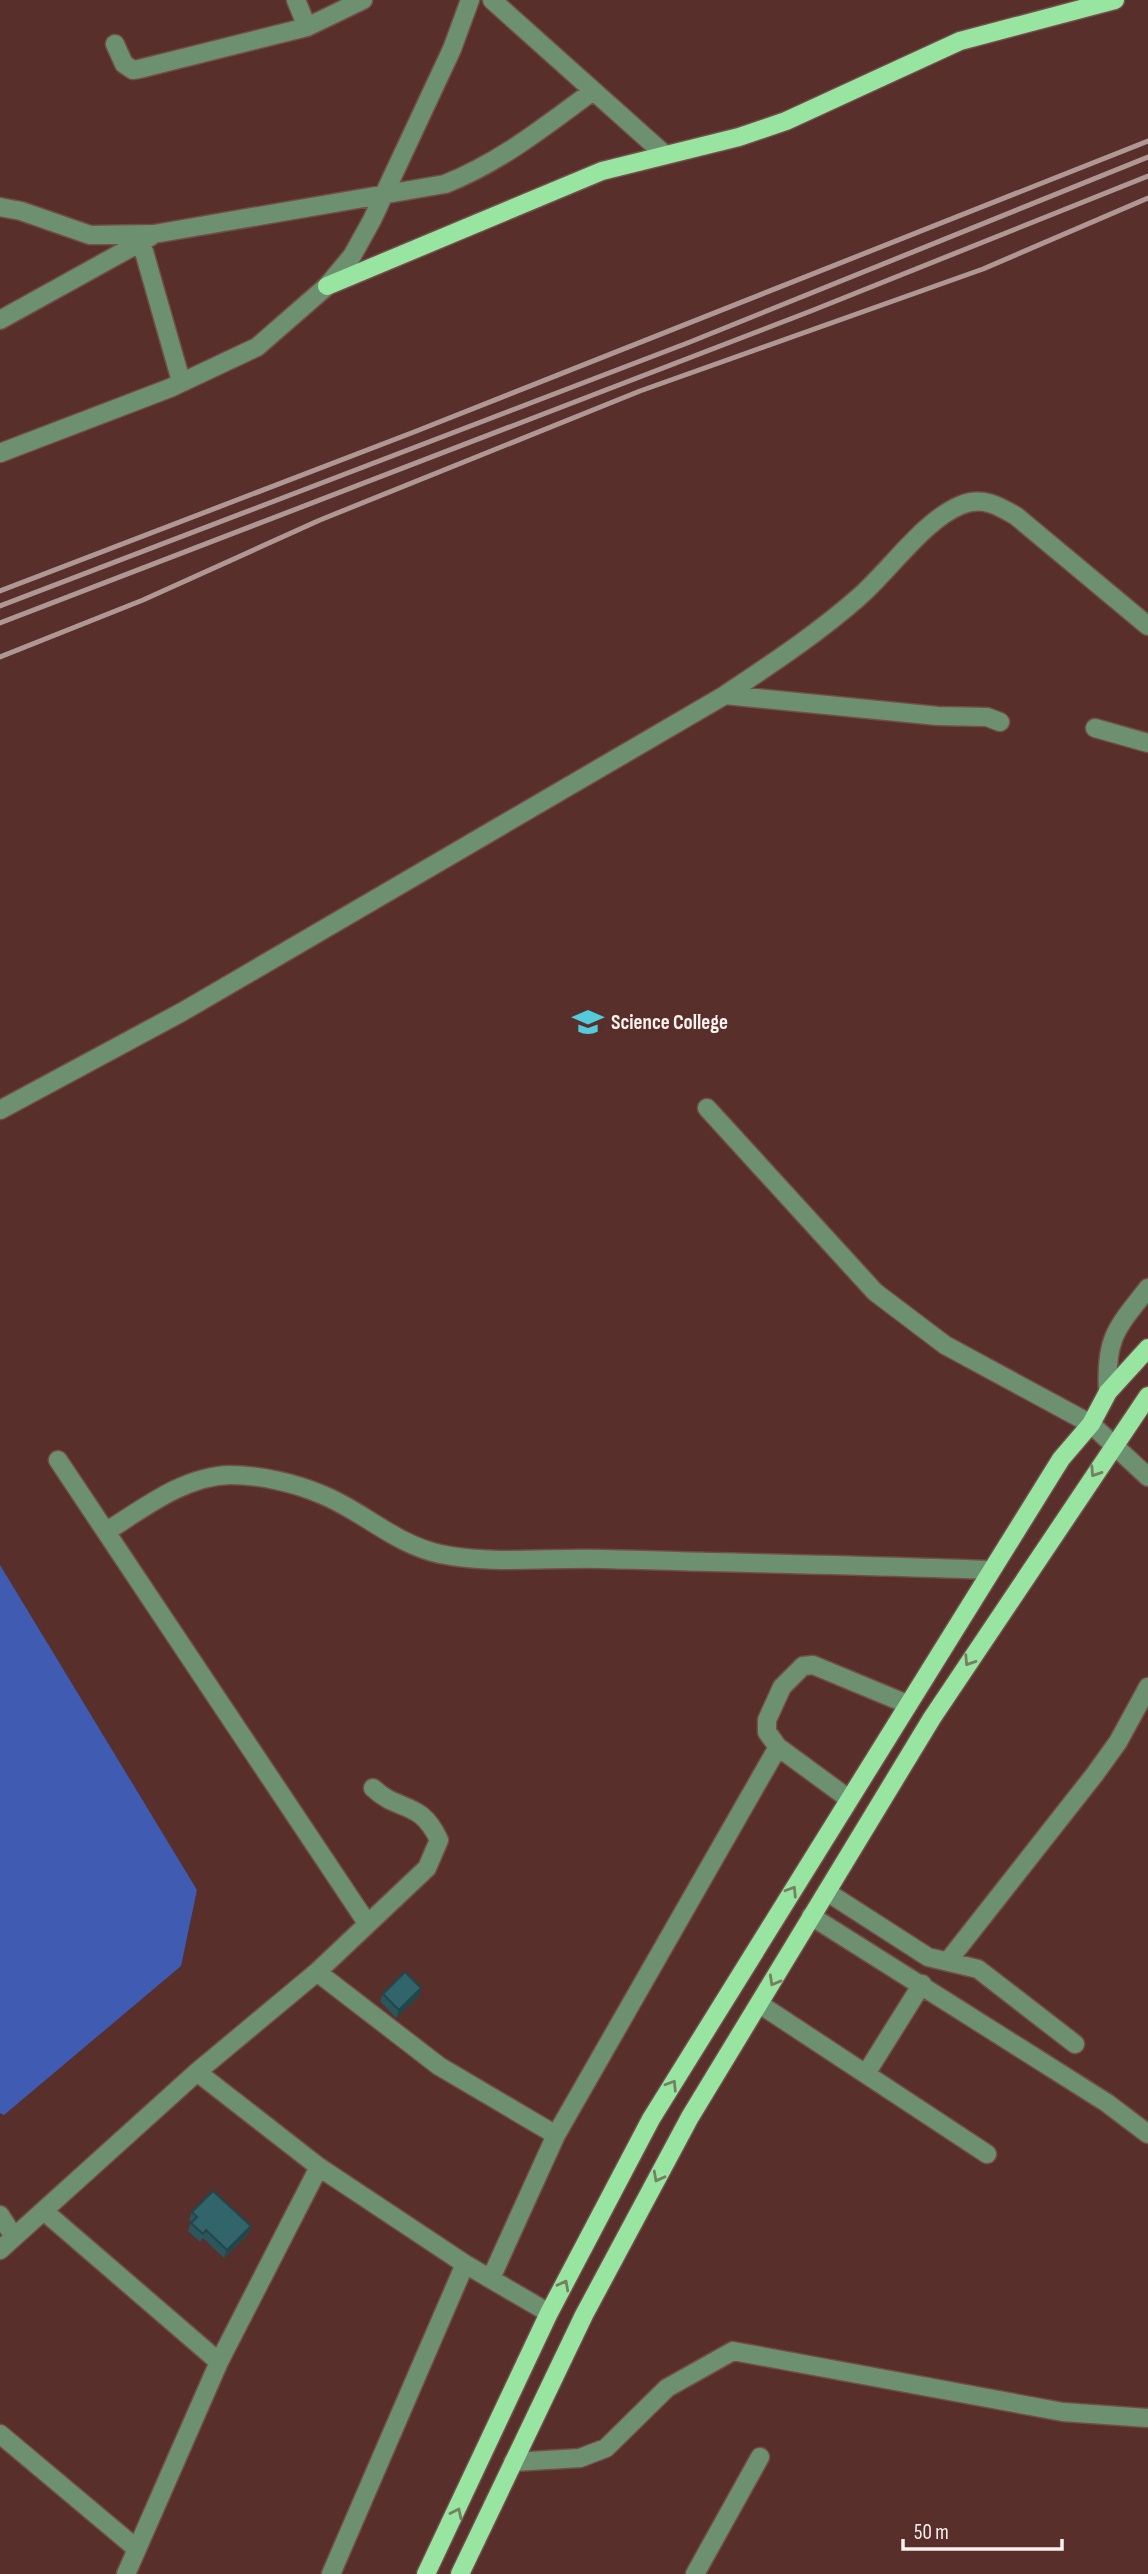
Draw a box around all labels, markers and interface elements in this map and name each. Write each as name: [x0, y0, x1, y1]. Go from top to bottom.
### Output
school or university icon: Science College: [571, 1005, 605, 1039]
place label: Science College: [611, 1010, 728, 1035]
one-way arrow: [1091, 1464, 1104, 1477]
one-way arrow: [965, 1654, 978, 1667]
one-way arrow: [783, 1886, 796, 1899]
one-way arrow: [769, 1973, 782, 1986]
one-way arrow: [664, 2079, 677, 2092]
one-way arrow: [653, 2169, 667, 2182]
one-way arrow: [556, 2280, 569, 2292]
one-way arrow: [448, 2508, 462, 2520]
scale bar: [903, 2508, 1062, 2552]
text: 50 m: [914, 2520, 949, 2545]

